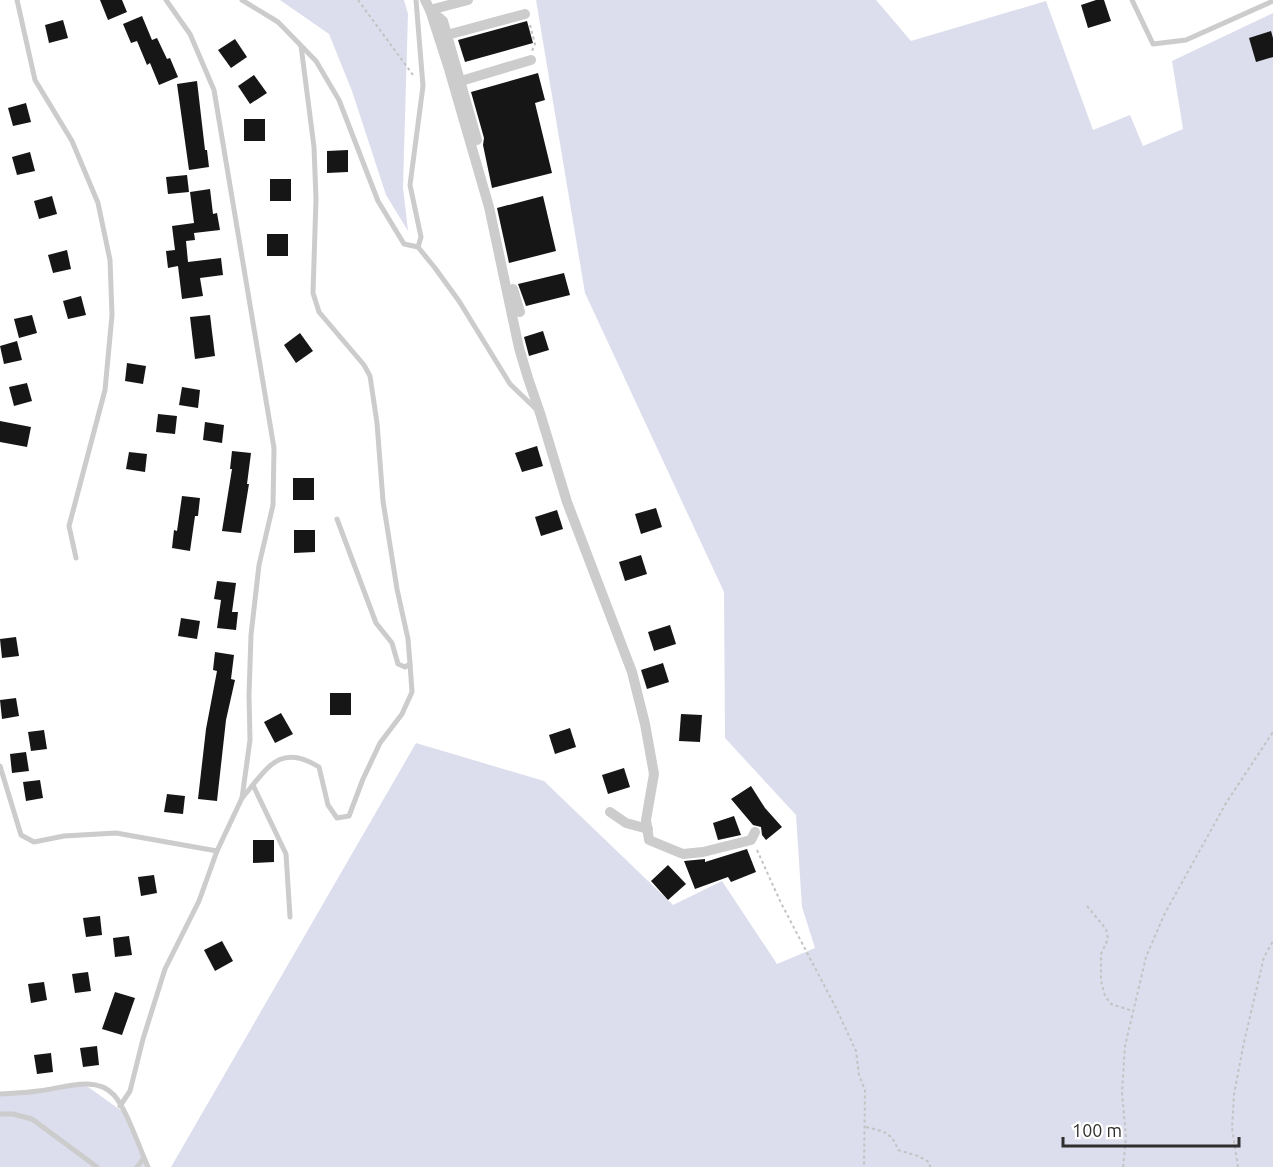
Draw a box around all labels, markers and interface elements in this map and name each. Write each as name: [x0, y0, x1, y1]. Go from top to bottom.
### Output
scale bar: [1063, 1110, 1238, 1148]
text: 100 m: [1072, 1120, 1122, 1140]

